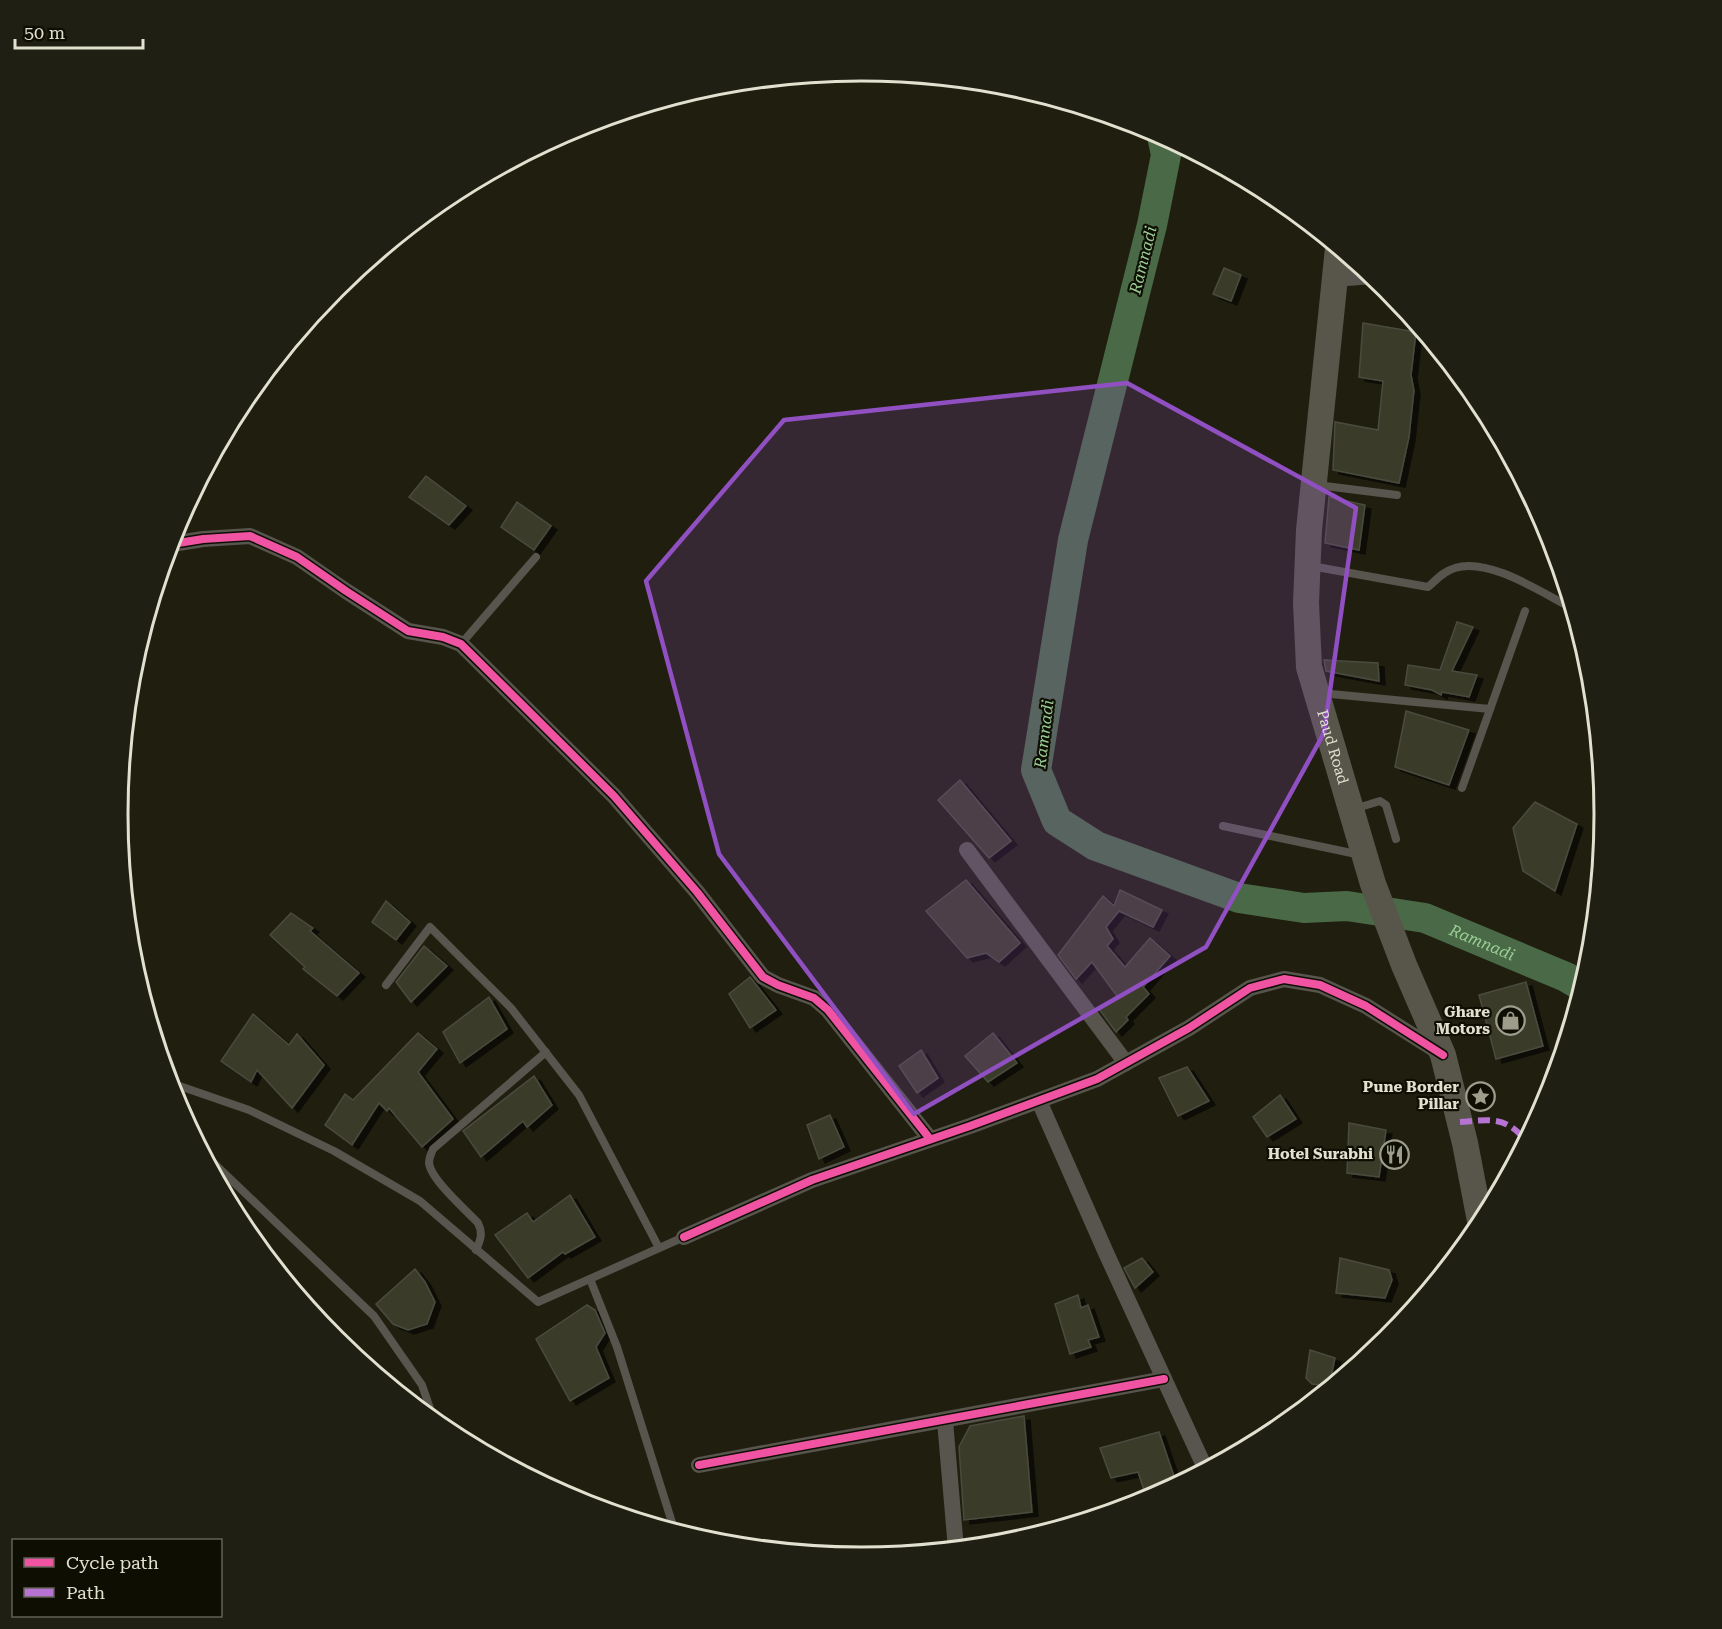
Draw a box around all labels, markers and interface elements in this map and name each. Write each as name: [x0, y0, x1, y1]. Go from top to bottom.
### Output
scale bar: [15, 12, 142, 50]
text: 50 m: [24, 22, 65, 43]
water label: Ramnadi: [1125, 224, 1161, 297]
water label: Ramnadi: [1030, 699, 1058, 770]
street label: Paud Road: [1313, 708, 1352, 787]
water label: Ramnadi: [1446, 920, 1518, 964]
place label: Ghare Motors: [1436, 1003, 1490, 1038]
shop icon: Ghare Motors: [1495, 1005, 1527, 1037]
place label: Pune Border Pillar: [1363, 1078, 1459, 1113]
place icon: Pune Border Pillar: [1464, 1080, 1496, 1112]
restaurant icon: Hotel Surabhi: [1378, 1138, 1410, 1170]
place label: Hotel Surabhi: [1268, 1145, 1373, 1163]
legend: [12, 1539, 222, 1617]
text: Cycle path: [66, 1552, 159, 1573]
text: Path: [66, 1582, 105, 1603]

